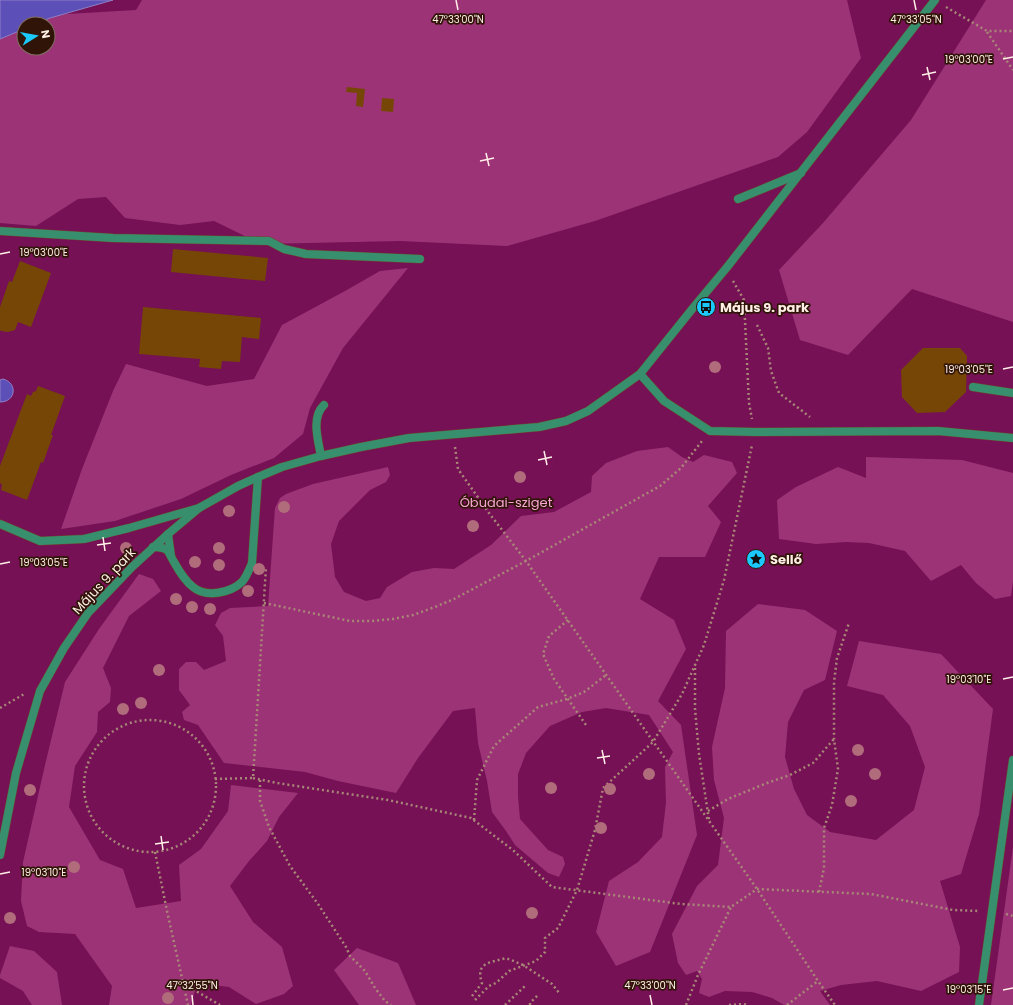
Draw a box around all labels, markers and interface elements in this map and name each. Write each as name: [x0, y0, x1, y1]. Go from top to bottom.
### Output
text: 47°33'00"N: [432, 12, 484, 27]
text: 47°33'05"N: [890, 12, 942, 27]
north arrow: [16, 16, 56, 56]
text: N: [37, 29, 54, 40]
text: 19°03'00"E: [945, 52, 993, 67]
text: 19°03'00"E: [20, 245, 68, 260]
bus stop icon: Május 9. park: [695, 296, 717, 318]
place label: Május 9. park: [720, 298, 809, 317]
text: 19°03'05"E: [945, 362, 993, 377]
park label: Óbudai-sziget: [460, 493, 553, 512]
street label: Május 9. park: [68, 543, 140, 619]
place icon: Sellő: [745, 548, 767, 570]
place label: Sellő: [770, 550, 802, 569]
text: 19°03'05"E: [20, 555, 68, 570]
text: 19°03'10"E: [947, 672, 991, 687]
text: 19°03'10"E: [22, 865, 66, 880]
text: 47°32'55"N: [166, 978, 218, 993]
text: 47°33'00"N: [624, 978, 676, 993]
text: 19°03'15"E: [947, 982, 991, 997]

